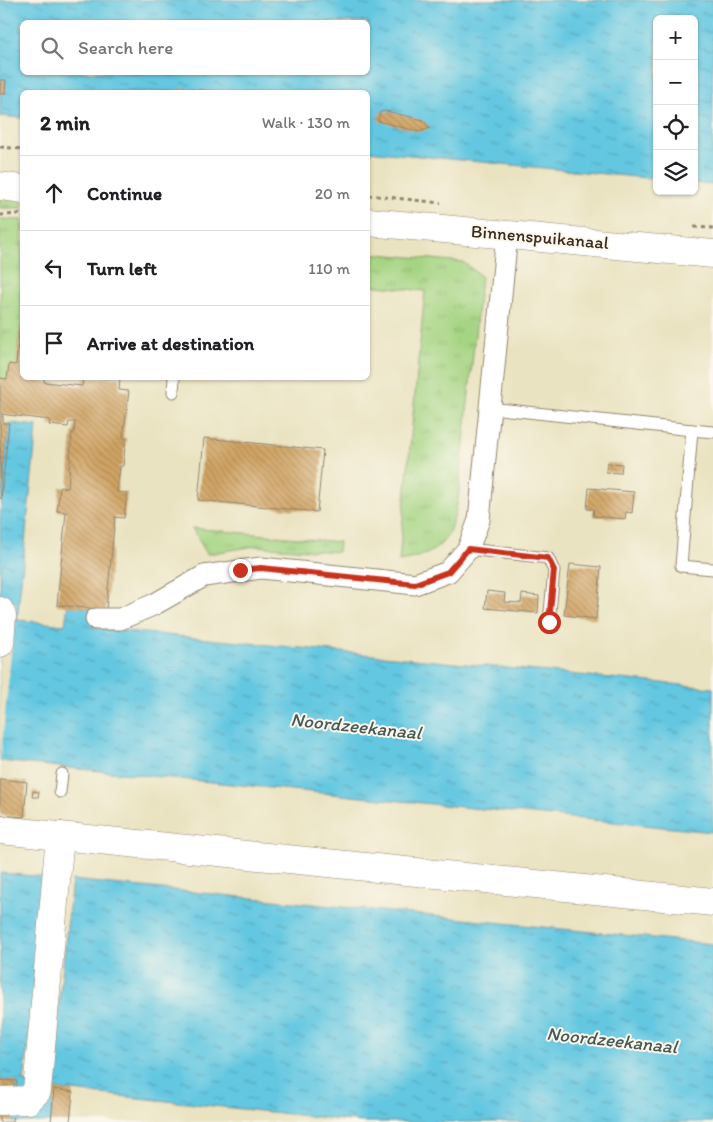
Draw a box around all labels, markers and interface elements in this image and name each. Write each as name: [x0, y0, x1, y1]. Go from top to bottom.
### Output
map controls: [653, 15, 698, 195]
button: +: [653, 15, 698, 60]
search box: [20, 20, 370, 75]
icon: search: [38, 34, 66, 62]
text: Search here: [78, 36, 173, 59]
button: −: [653, 60, 698, 105]
button: locate: [653, 105, 698, 150]
text: 2 min: [40, 110, 90, 135]
text: Walk · 130 m: [262, 113, 350, 132]
button: layers: [653, 150, 698, 195]
icon: ahead: [40, 179, 68, 207]
text: Continue: [87, 182, 162, 205]
text: 20 m: [315, 184, 350, 203]
street label: Binnenspuikanaal: [470, 220, 610, 254]
icon: left: [40, 254, 68, 282]
text: Turn left: [87, 257, 157, 280]
text: 110 m: [308, 259, 350, 278]
icon: arrive: [40, 329, 68, 357]
text: Arrive at destination: [87, 332, 254, 355]
route end: [229, 559, 252, 582]
route start: [538, 611, 561, 634]
water label: Noordzeekanaal: [289, 708, 424, 744]
water label: Noordzeekanaal: [545, 1022, 680, 1058]

